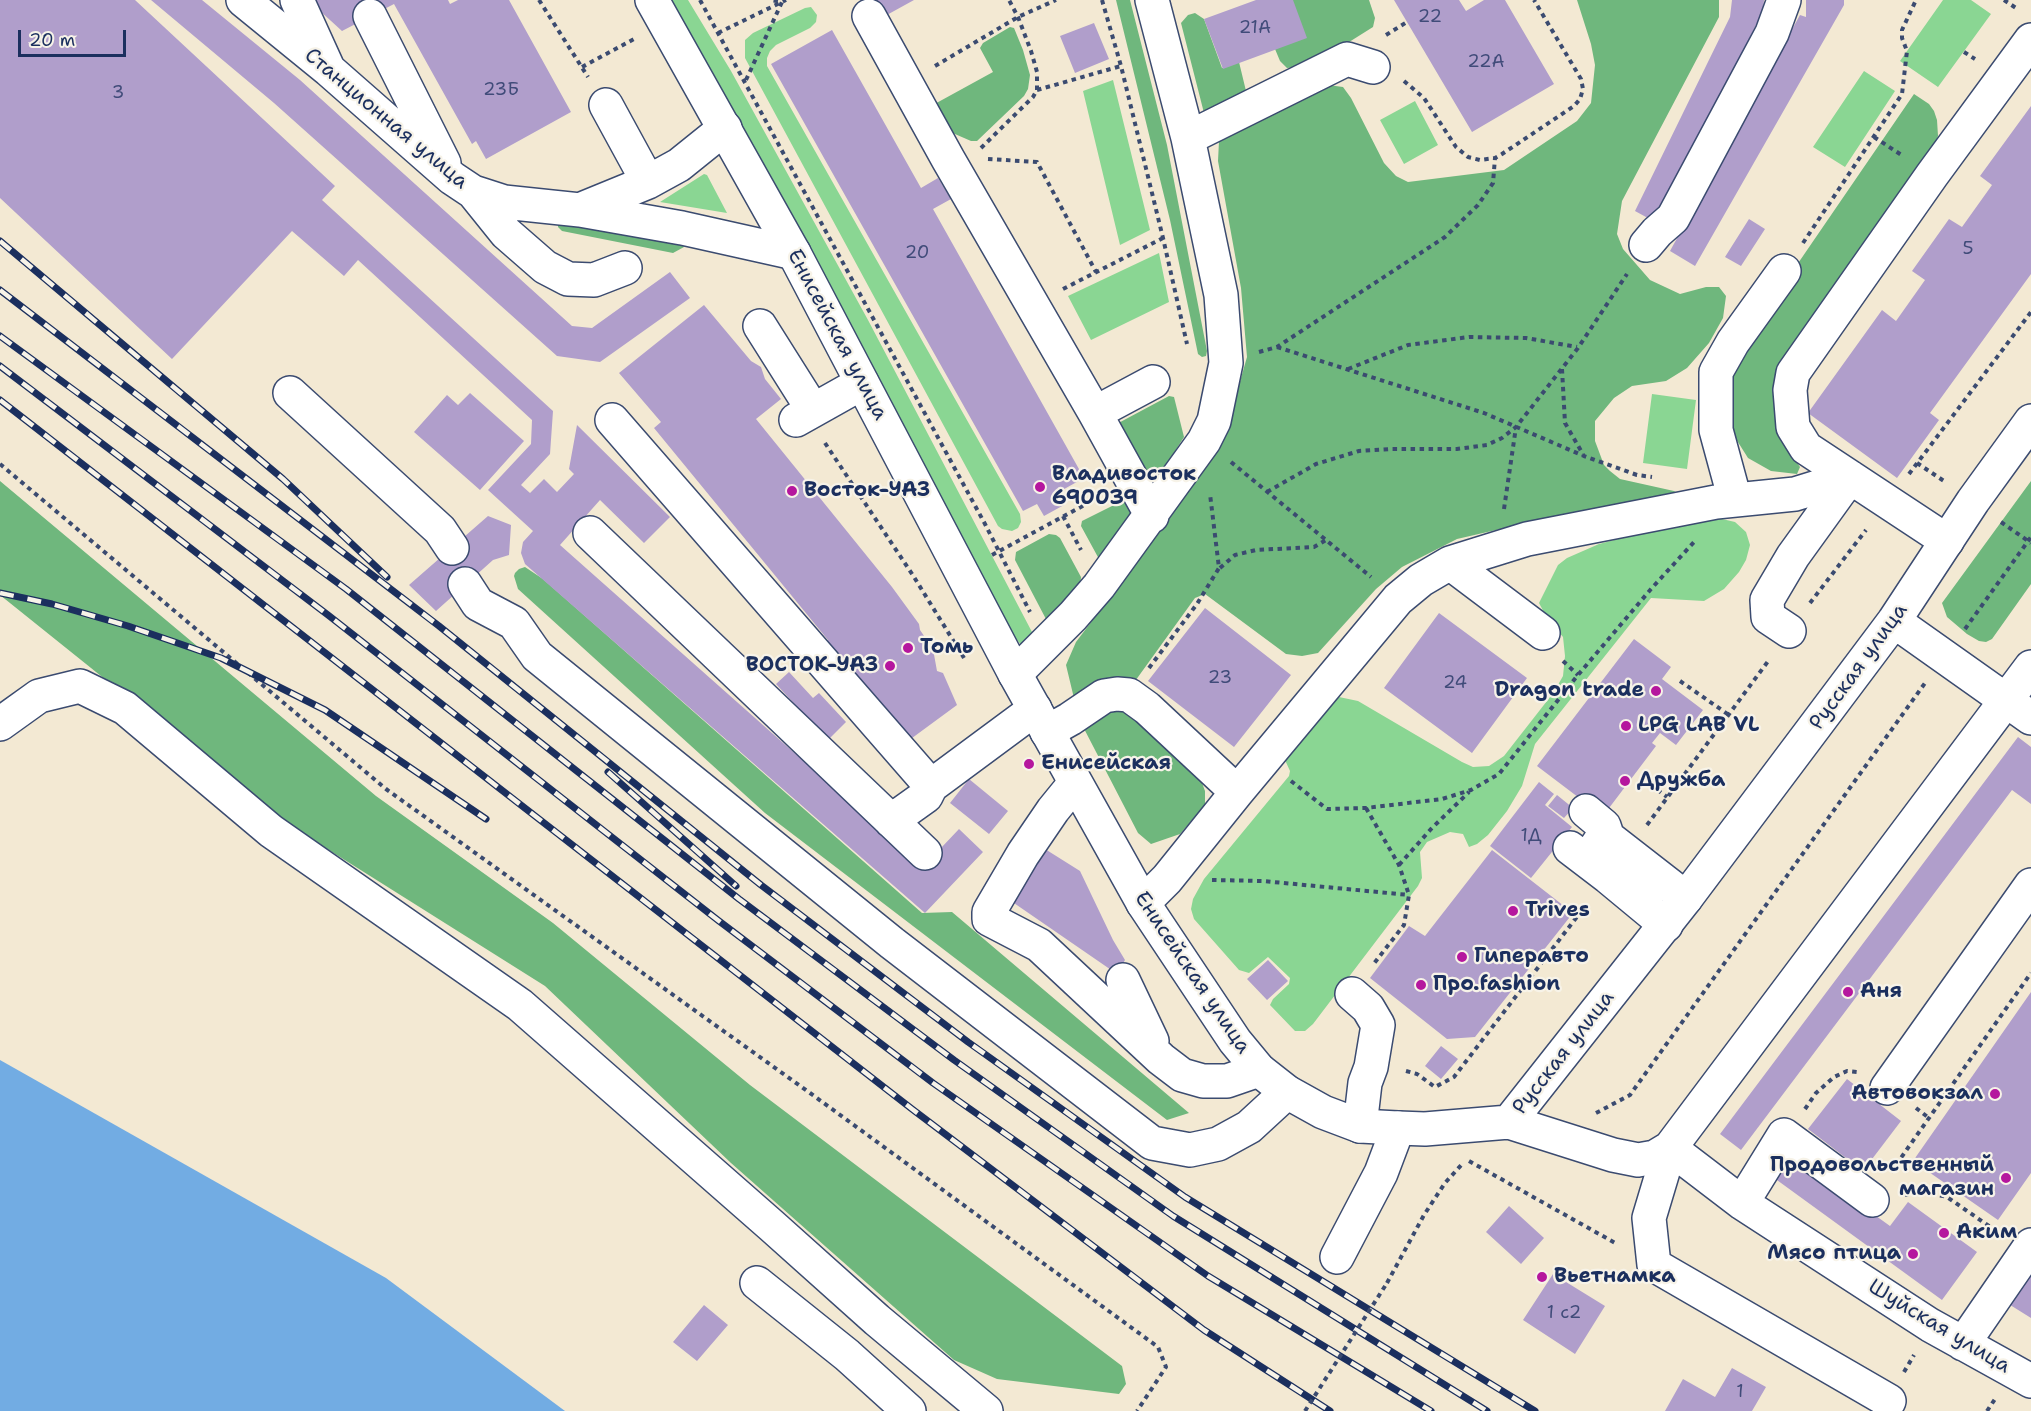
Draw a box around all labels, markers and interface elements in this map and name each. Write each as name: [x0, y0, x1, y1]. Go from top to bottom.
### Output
house number: 22: [1418, 6, 1442, 28]
house number: 21А: [1239, 17, 1271, 39]
scale bar: [21, 18, 129, 56]
text: 20 m: [29, 28, 75, 52]
street label: Станционная улица: [299, 43, 473, 195]
house number: 22А: [1467, 51, 1505, 73]
house number: 23Б: [483, 79, 519, 101]
house number: 3: [112, 82, 124, 104]
house number: 5: [1962, 238, 1974, 260]
house number: 20: [905, 242, 929, 264]
street label: Енисейская улица: [781, 245, 893, 425]
place label: Владивосток 690039: [1052, 462, 1196, 512]
place label: Восток-УАЗ: [804, 478, 930, 504]
marker: Владивосток 690039: [1033, 480, 1047, 494]
marker: Восток-УАЗ: [785, 484, 799, 498]
street label: Русская улица: [1805, 599, 1913, 735]
place label: Томь: [920, 635, 973, 661]
marker: Томь: [901, 641, 915, 655]
place label: ВОСТОК-УАЗ: [746, 653, 878, 679]
marker: ВОСТОК-УАЗ: [883, 659, 897, 673]
house number: 23: [1208, 667, 1232, 689]
house number: 24: [1443, 672, 1467, 694]
place label: Dragon trade: [1495, 678, 1644, 704]
marker: Dragon trade: [1649, 684, 1663, 698]
place label: LPG LAB VL: [1638, 713, 1759, 739]
marker: LPG LAB VL: [1619, 719, 1633, 733]
place label: Енисейская: [1041, 751, 1171, 777]
marker: Енисейская: [1022, 757, 1036, 771]
place label: Дружба: [1637, 768, 1725, 794]
marker: Дружба: [1618, 774, 1632, 788]
house number: 1Д: [1520, 825, 1542, 847]
street label: Енисейская улица: [1128, 887, 1256, 1059]
place label: Trives: [1525, 898, 1590, 924]
marker: Trives: [1506, 904, 1520, 918]
place label: Гиперавто: [1474, 944, 1589, 970]
marker: Гиперавто: [1455, 950, 1469, 964]
place label: Про.fashion: [1433, 972, 1560, 998]
marker: Про.fashion: [1414, 978, 1428, 992]
place label: Аня: [1860, 979, 1902, 1005]
marker: Аня: [1841, 985, 1855, 999]
street label: Русская улица: [1508, 986, 1620, 1120]
place label: Автовокзал: [1851, 1081, 1983, 1107]
marker: Автовокзал: [1988, 1087, 2002, 1101]
place label: Продовольственный магазин: [1770, 1153, 1994, 1203]
marker: Продовольственный магазин: [1999, 1171, 2013, 1185]
place label: Аким: [1956, 1220, 2017, 1246]
marker: Аким: [1937, 1226, 1951, 1240]
place label: Мясо птица: [1767, 1241, 1901, 1267]
marker: Мясо птица: [1906, 1247, 1920, 1261]
place label: Вьетнамка: [1554, 1264, 1676, 1290]
marker: Вьетнамка: [1535, 1270, 1549, 1284]
street label: Шуйская улица: [1863, 1275, 2015, 1379]
house number: 1 с2: [1547, 1302, 1581, 1324]
house number: 1: [1736, 1381, 1744, 1403]

